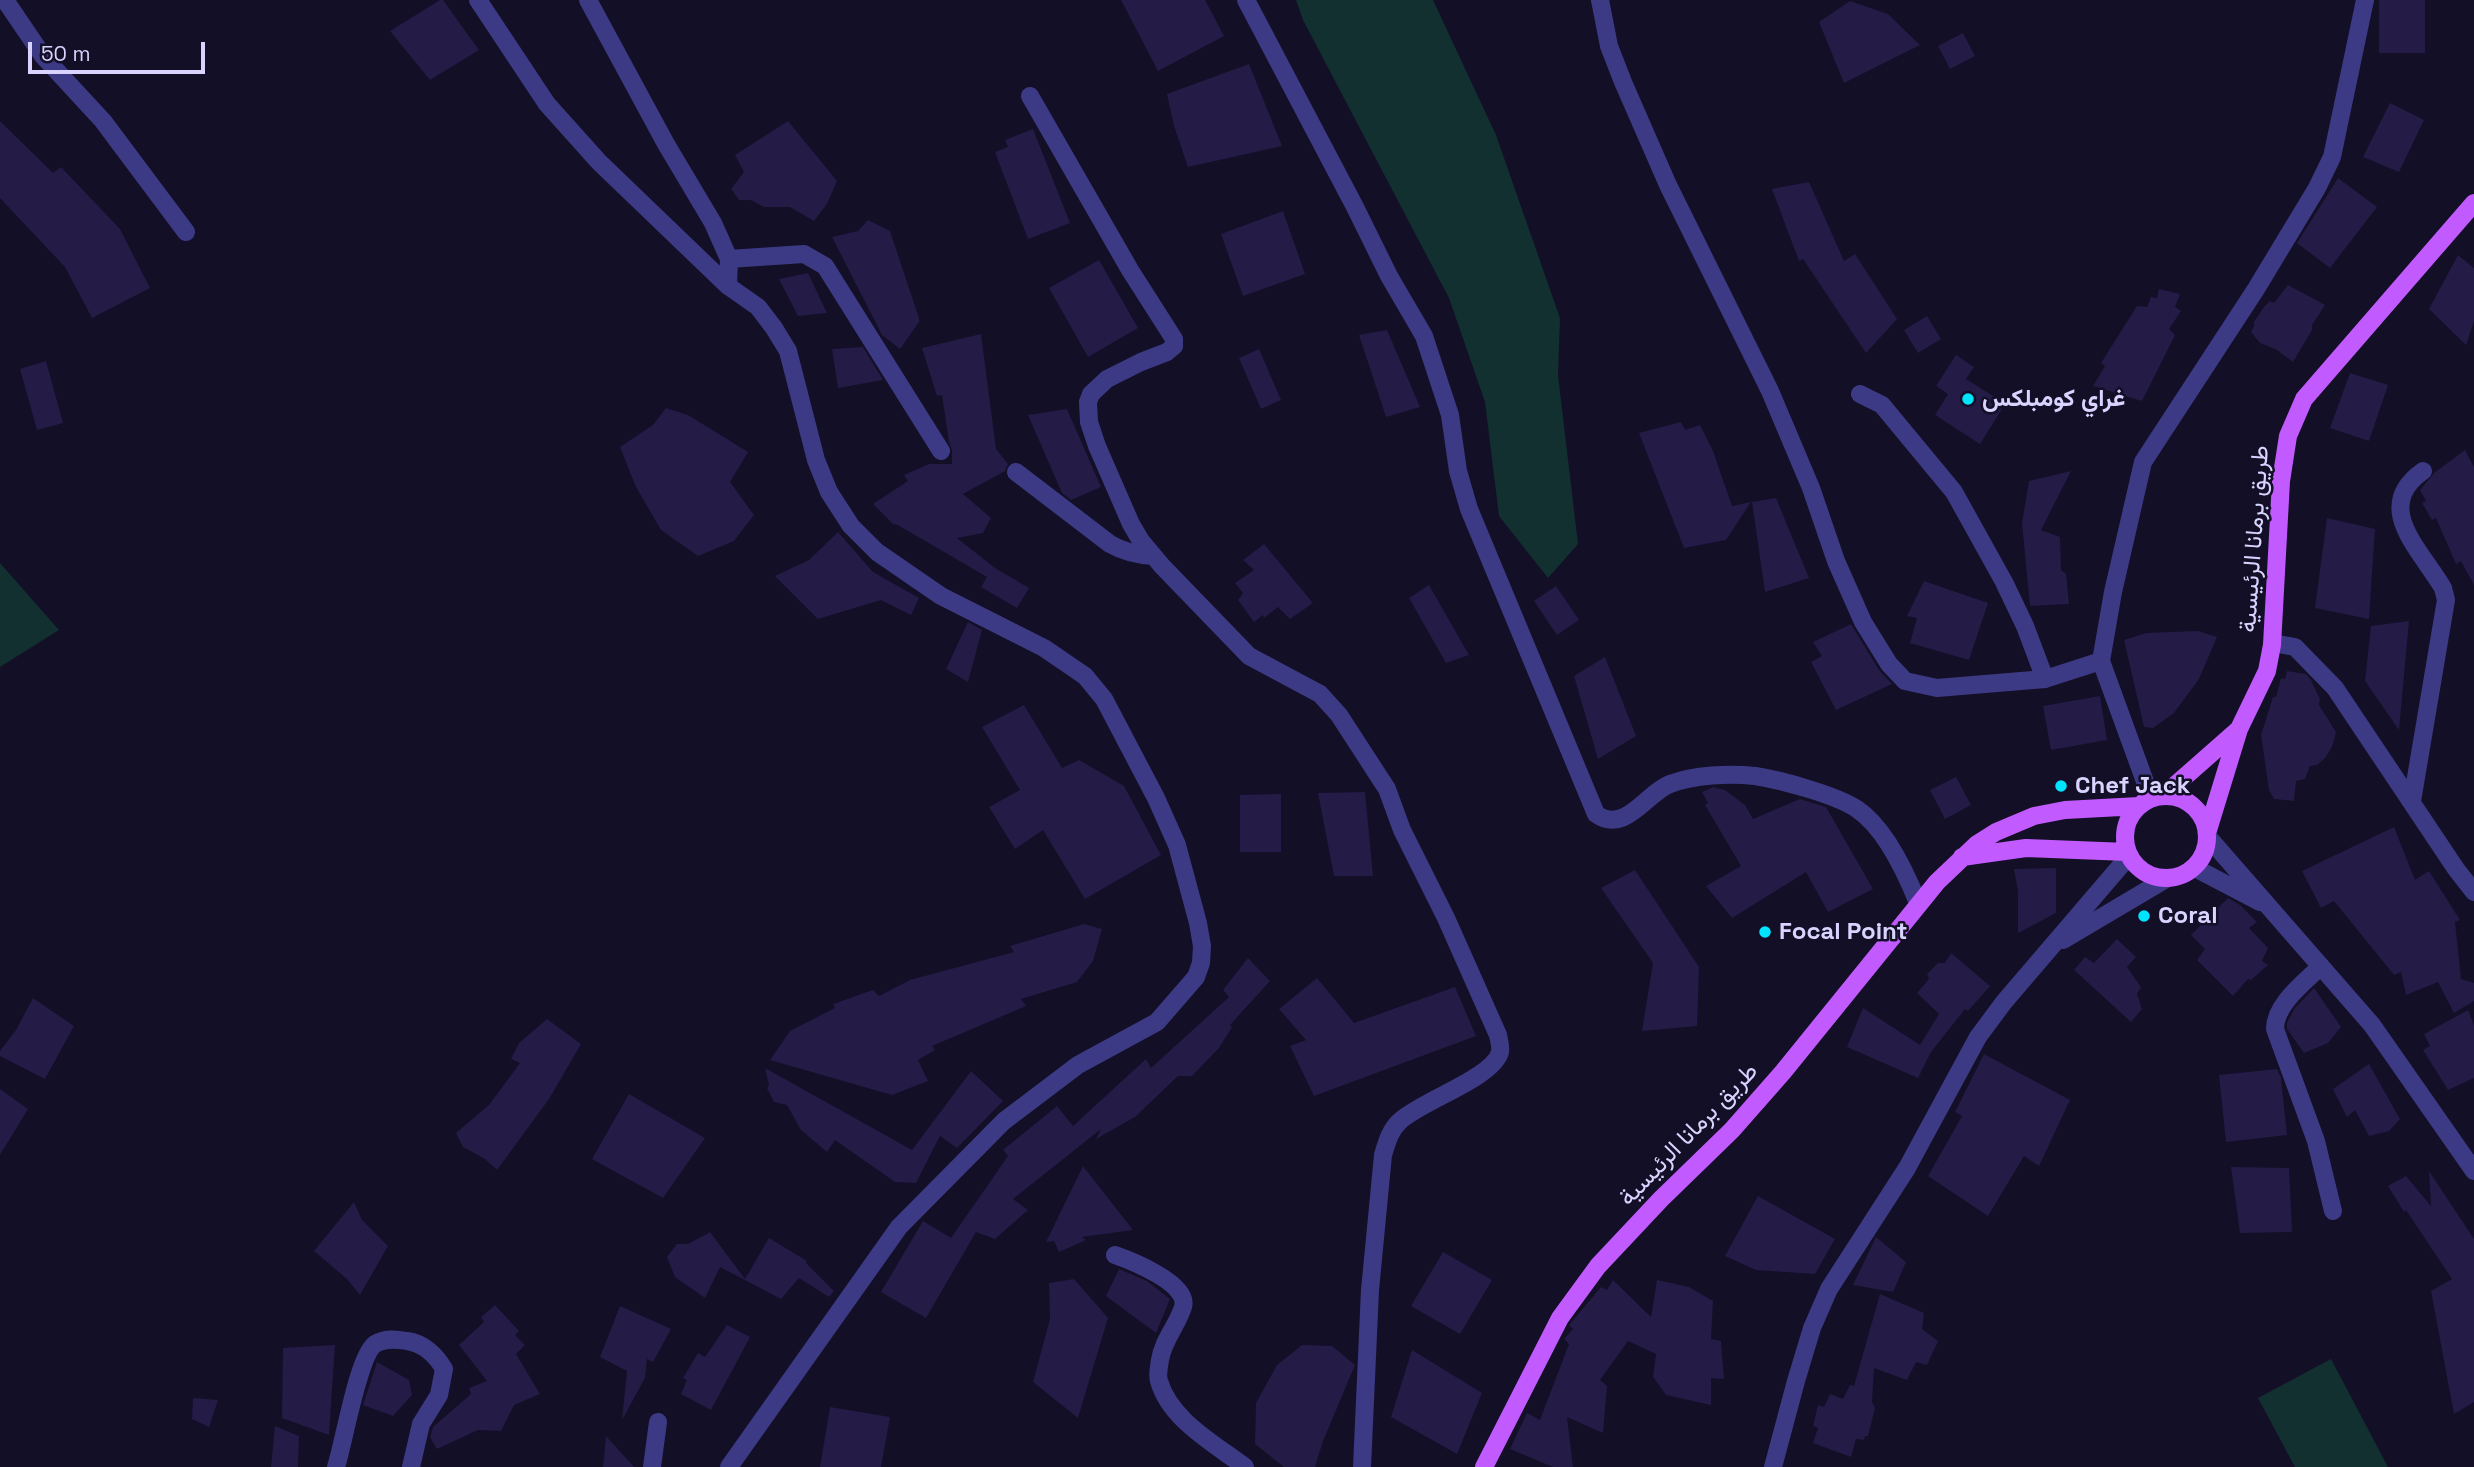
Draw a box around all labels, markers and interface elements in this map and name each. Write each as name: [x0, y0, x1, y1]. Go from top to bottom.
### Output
scale bar: [32, 28, 208, 72]
text: 50 m: [41, 40, 91, 67]
place label: غراي كومبلكس: [1982, 385, 2125, 413]
marker: غراي كومبلكس: [1960, 391, 1976, 407]
street label: طريق برمانا الرئيسية: [2234, 444, 2276, 634]
place label: Chef Jack: [2075, 772, 2190, 800]
marker: Chef Jack: [2053, 778, 2069, 794]
place label: Coral: [2158, 902, 2218, 930]
marker: Coral: [2136, 908, 2152, 924]
place label: Focal Point: [1779, 918, 1907, 946]
marker: Focal Point: [1757, 924, 1773, 940]
street label: طريق برمانا الرئيسية: [1614, 1058, 1764, 1212]

